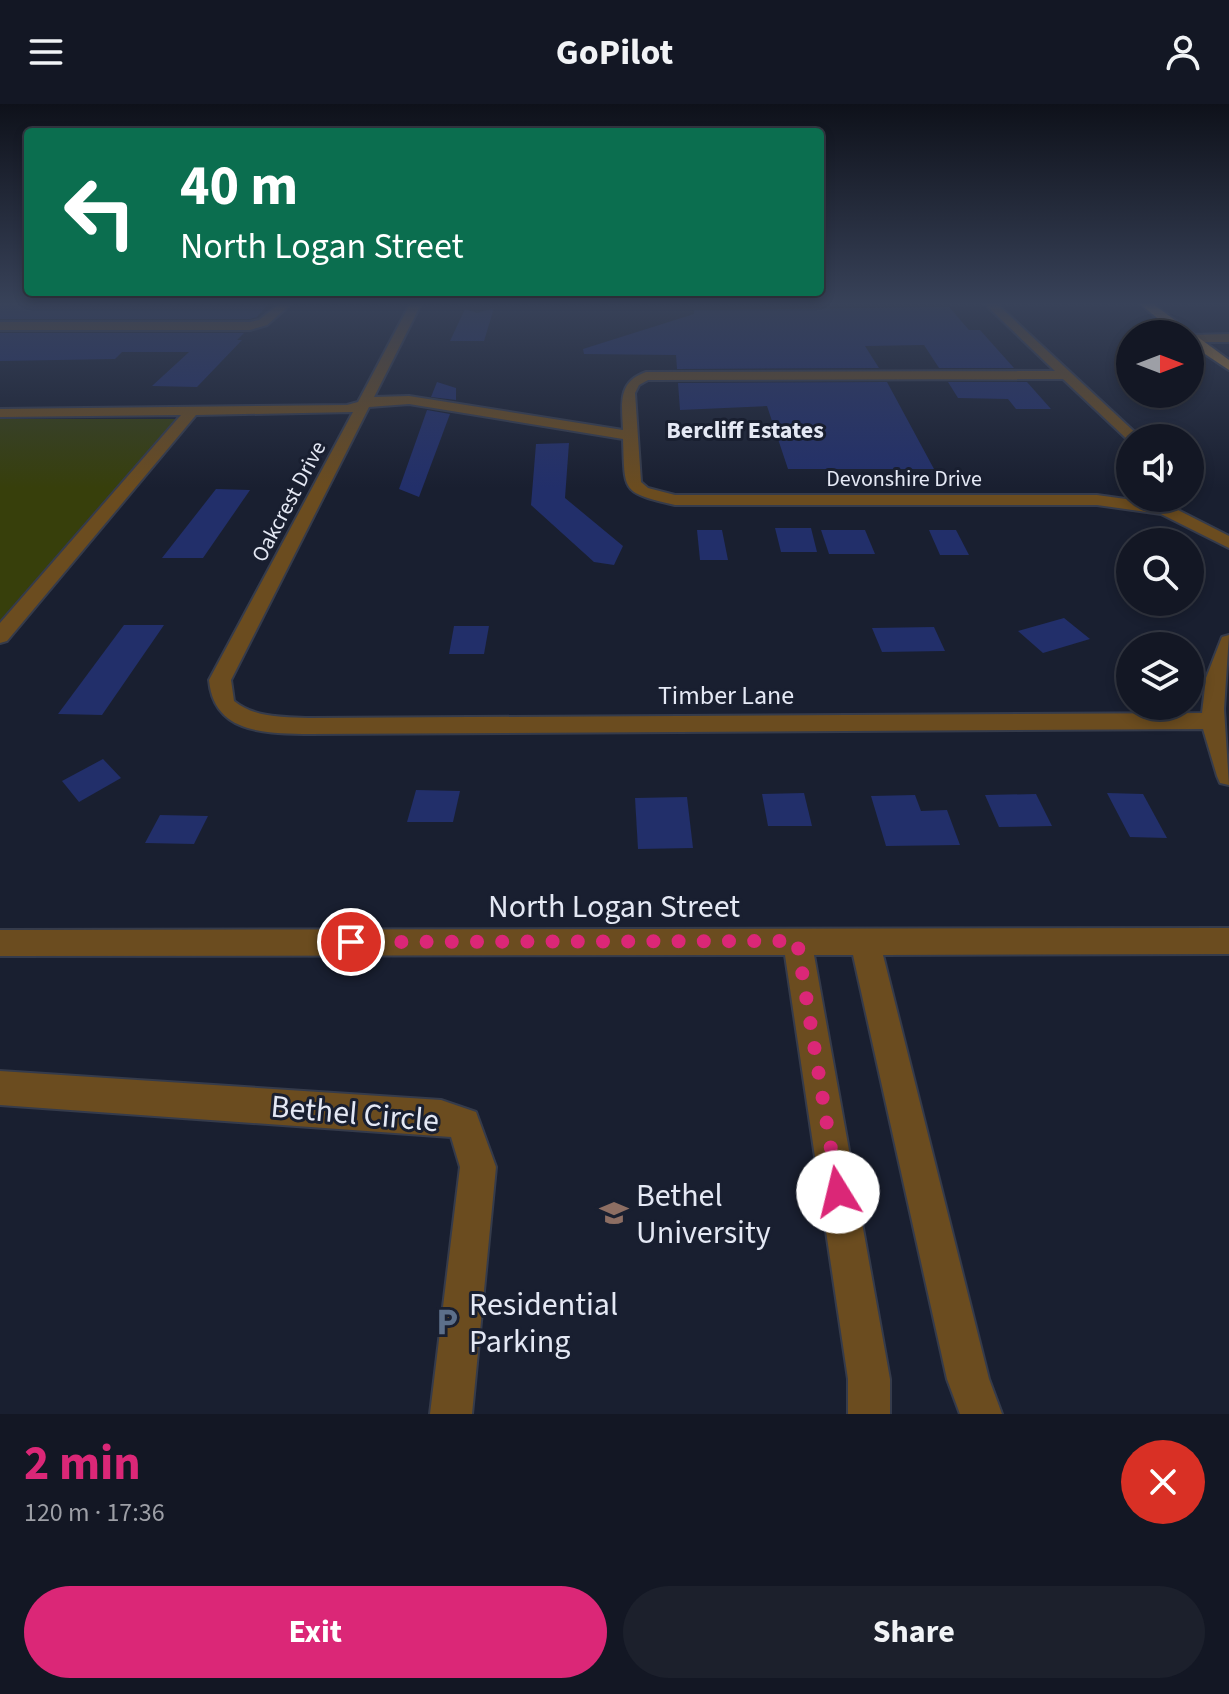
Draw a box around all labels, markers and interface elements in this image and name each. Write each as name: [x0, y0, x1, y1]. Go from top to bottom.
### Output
text: GoPilot: [556, 27, 673, 78]
icon: menu: [24, 30, 68, 74]
icon: person: [1161, 30, 1205, 74]
text: 40 m: [180, 147, 298, 226]
icon: left: [48, 160, 152, 264]
text: North Logan Street: [180, 221, 464, 272]
north arrow: [1116, 320, 1204, 408]
map controls: [1116, 320, 1204, 720]
district label: Bercliff Estates: [666, 413, 824, 448]
button: sound: [1116, 424, 1204, 512]
street label: Oakcrest Drive: [244, 435, 334, 568]
street label: Devonshire Drive: [826, 463, 982, 495]
button: search: [1116, 528, 1204, 616]
button: layers: [1116, 632, 1204, 720]
street label: Timber Lane: [658, 677, 794, 714]
street label: North Logan Street: [488, 884, 740, 930]
pin: [317, 908, 385, 976]
icon: arrive: [329, 920, 373, 964]
street label: Bethel Circle: [269, 1084, 441, 1144]
position arrow: [796, 1150, 880, 1234]
place label: Bethel University: [636, 1173, 771, 1256]
school or university icon: Bethel University: [599, 1198, 629, 1228]
place label: Residential Parking: [469, 1282, 618, 1365]
parking icon: Residential Parking: [432, 1307, 462, 1337]
text: 2 min: [24, 1430, 141, 1498]
button: close: [1121, 1440, 1205, 1524]
text: 120 m · 17:36: [24, 1494, 165, 1531]
button: Exit: [24, 1586, 607, 1678]
button: Share: [623, 1586, 1205, 1678]

